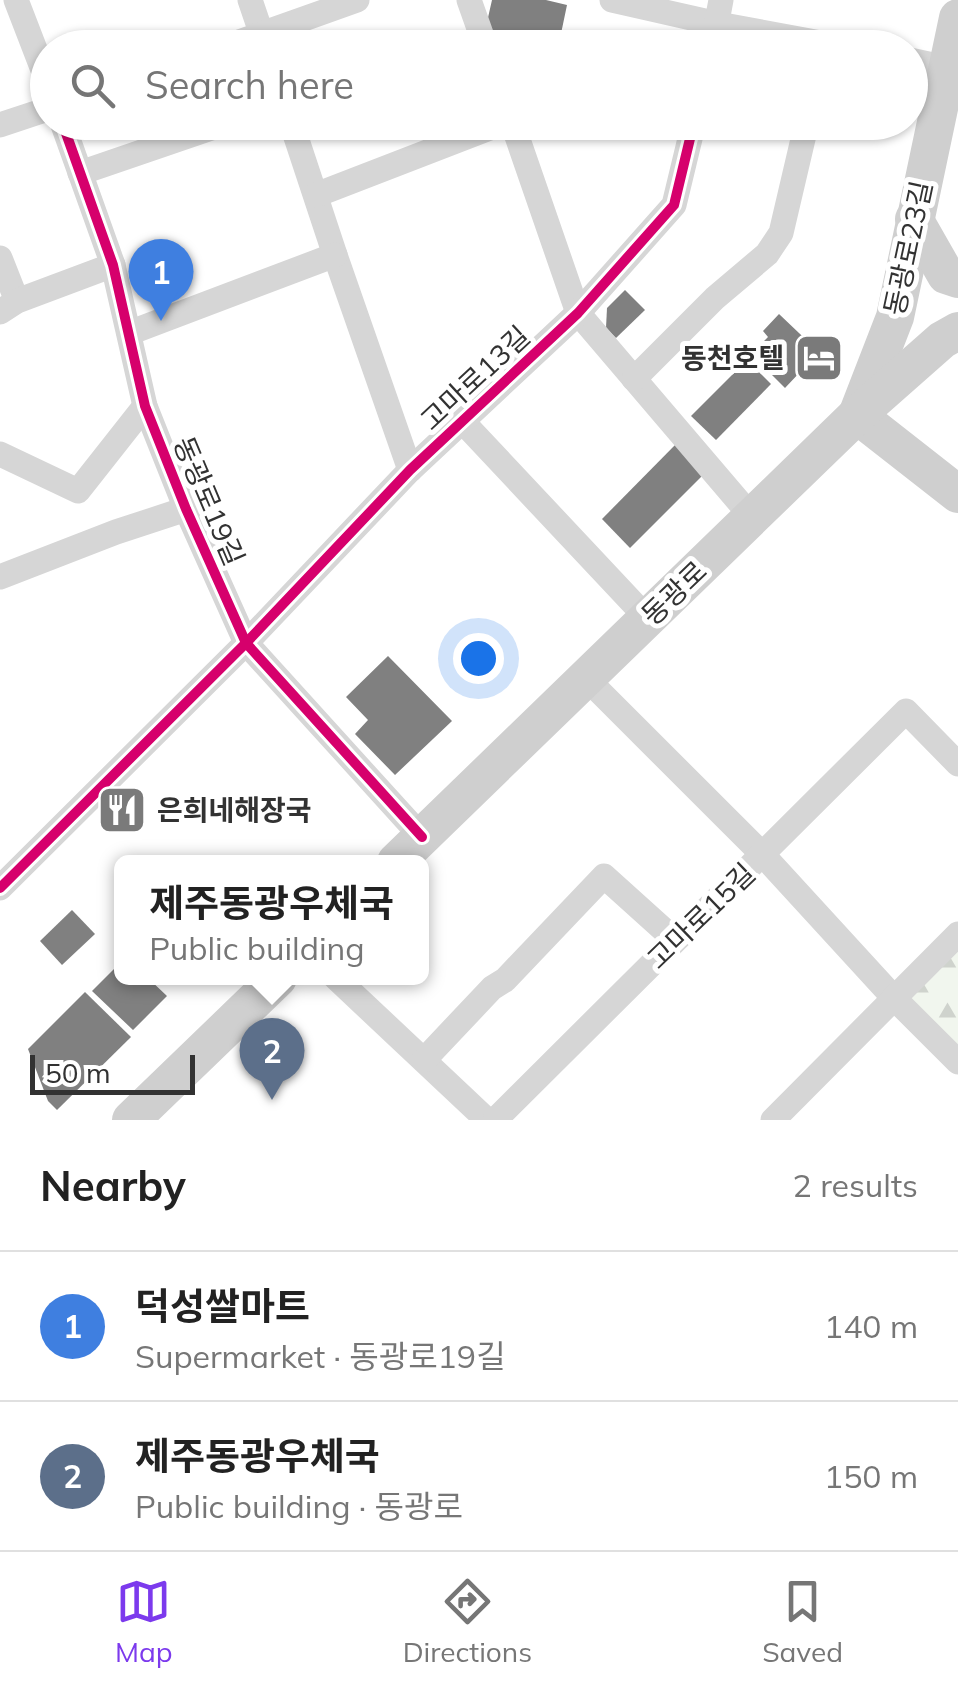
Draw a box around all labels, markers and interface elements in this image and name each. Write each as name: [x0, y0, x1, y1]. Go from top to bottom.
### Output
search box: [30, 30, 928, 140]
icon: search: [65, 58, 120, 113]
text: Search here: [145, 61, 354, 109]
street label: 동광로23길: [876, 177, 939, 318]
pin: 1: [128, 238, 194, 321]
street label: 고마로13길: [413, 318, 537, 437]
hotel icon: 동천호텔: [793, 332, 845, 384]
place label: 동천호텔: [681, 340, 784, 375]
street label: 동광로19길: [167, 431, 252, 571]
street label: 동광로: [634, 553, 714, 632]
your location: [453, 633, 504, 684]
restaurant icon: 은희네해장국: [96, 784, 148, 836]
place label: 은희네해장국: [157, 792, 312, 827]
popup: [114, 855, 429, 985]
street label: 고마로15길: [639, 856, 762, 976]
text: 제주동광우체국: [149, 879, 394, 927]
text: Public building: [149, 928, 365, 968]
pin: 2: [240, 1018, 304, 1100]
scale bar: [30, 1050, 195, 1094]
text: 50 m: [45, 1055, 111, 1090]
text: Nearby: [40, 1159, 186, 1212]
text: 2 results: [793, 1165, 918, 1205]
text: 덕성쌀마트: [135, 1282, 310, 1330]
text: 1: [63, 1306, 82, 1346]
text: 140 m: [824, 1306, 918, 1346]
text: Supermarket · 동광로19길: [135, 1336, 505, 1376]
text: 제주동광우체국: [135, 1432, 380, 1480]
text: 2: [63, 1456, 82, 1496]
text: 150 m: [824, 1456, 918, 1496]
text: Public building · 동광로: [135, 1486, 463, 1526]
tab: Map: [115, 1574, 173, 1669]
tab: Directions: [403, 1574, 532, 1669]
tab: Saved: [762, 1574, 843, 1669]

